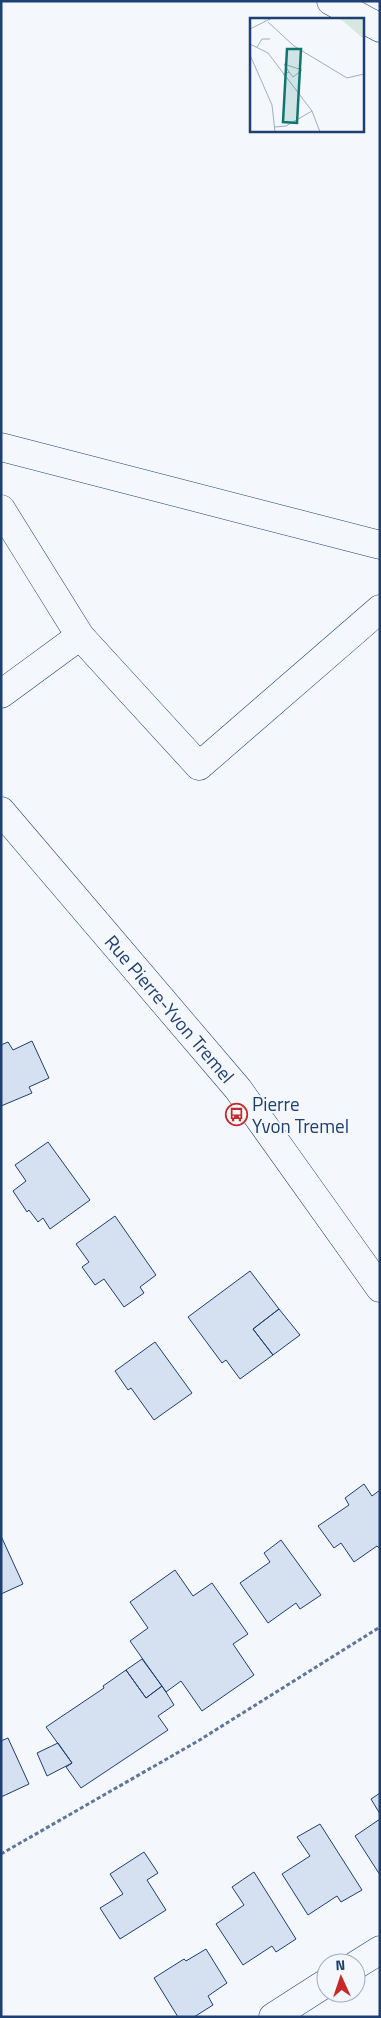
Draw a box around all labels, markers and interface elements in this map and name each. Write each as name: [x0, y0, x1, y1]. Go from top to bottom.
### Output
inset map: [250, 18, 364, 131]
street label: Rue Pierre-Yvon Tremel: [98, 928, 242, 1089]
place label: Pierre Yvon Tremel: [252, 1089, 349, 1140]
bus stop icon: Pierre Yvon Tremel: [224, 1103, 248, 1127]
north arrow: [316, 1953, 366, 2003]
text: N: [335, 1954, 346, 1975]

